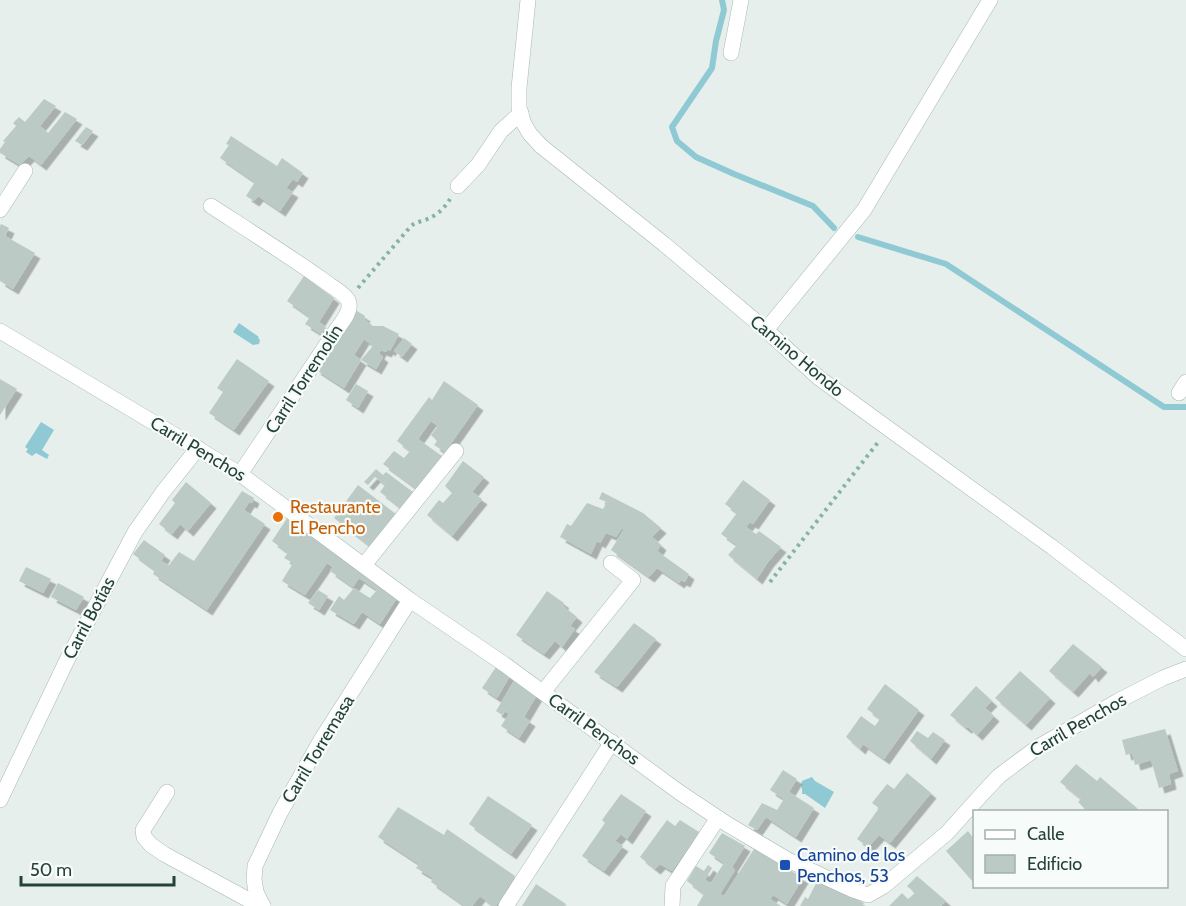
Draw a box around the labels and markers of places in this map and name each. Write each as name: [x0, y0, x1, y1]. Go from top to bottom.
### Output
place label: Restaurante El Pencho: [290, 496, 381, 539]
marker: Restaurante El Pencho: [271, 510, 285, 524]
place label: Camino de los Penchos, 53: [797, 844, 905, 887]
marker: Camino de los Penchos, 53: [778, 858, 792, 872]

